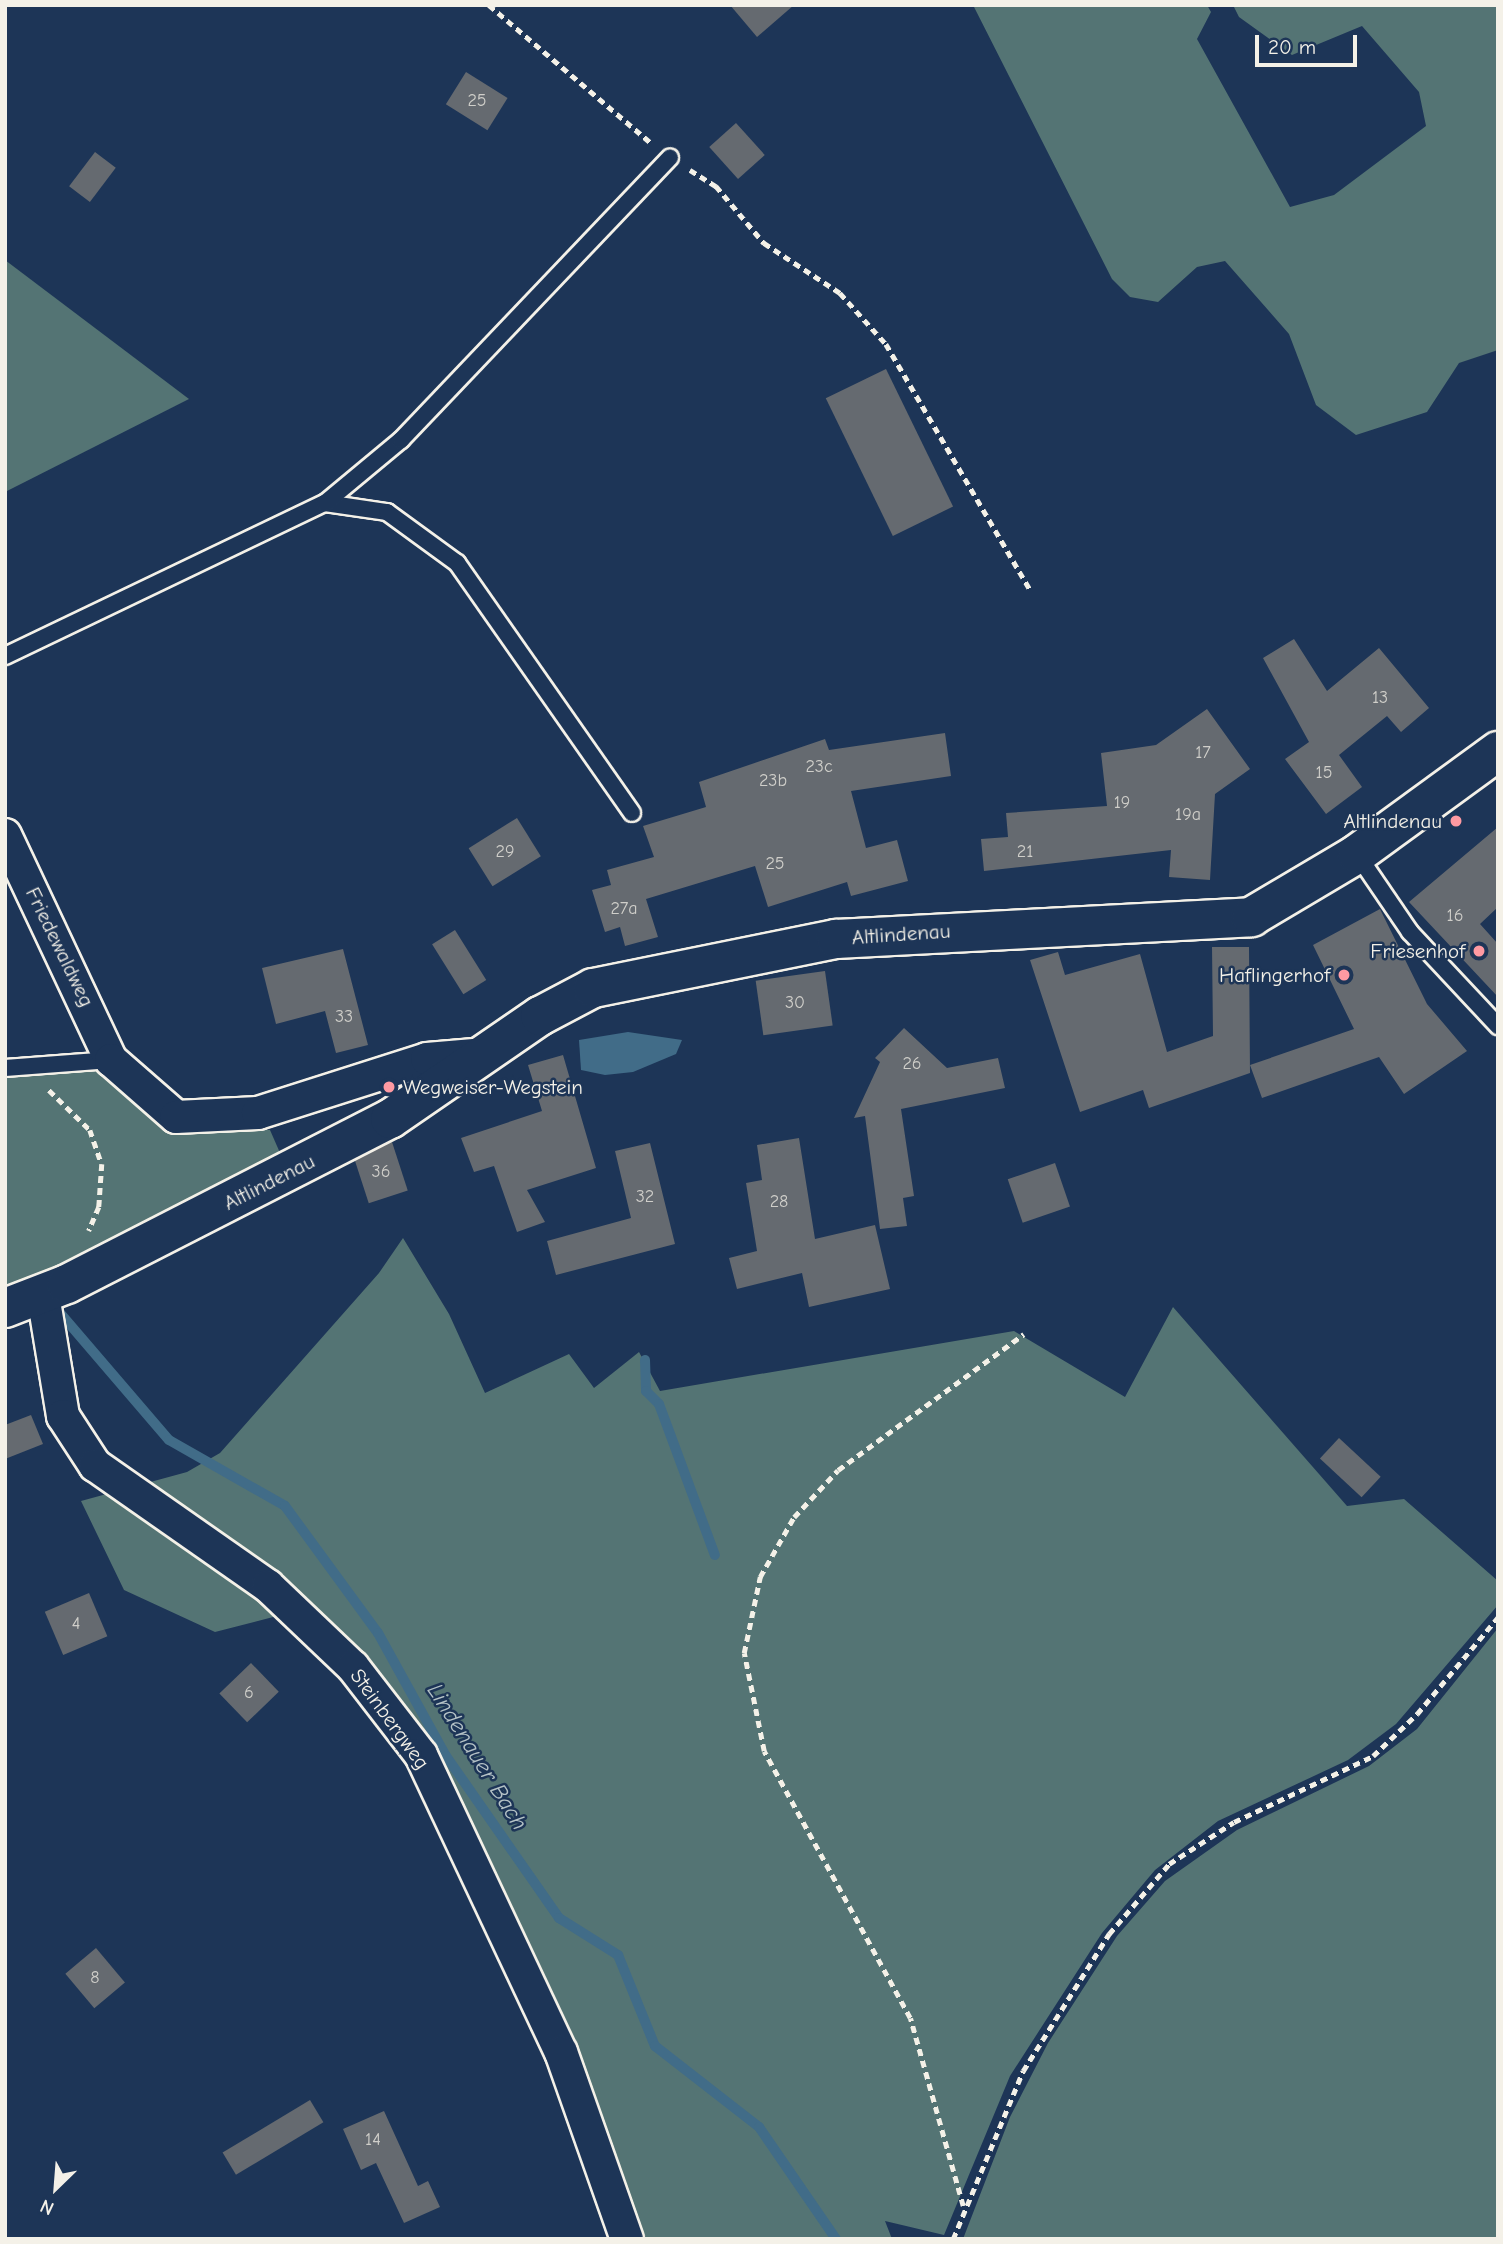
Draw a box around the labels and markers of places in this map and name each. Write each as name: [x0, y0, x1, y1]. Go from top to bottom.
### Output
place label: Altlindenau: [1343, 808, 1442, 834]
marker: Altlindenau: [1448, 813, 1464, 829]
place label: Friesenhof: [1370, 938, 1465, 964]
marker: Friesenhof: [1471, 943, 1487, 959]
place label: Haflingerhof: [1219, 962, 1330, 988]
marker: Haflingerhof: [1336, 967, 1352, 983]
place label: Wegweiser-Wegstein: [403, 1074, 583, 1100]
marker: Wegweiser-Wegstein: [381, 1079, 397, 1095]

